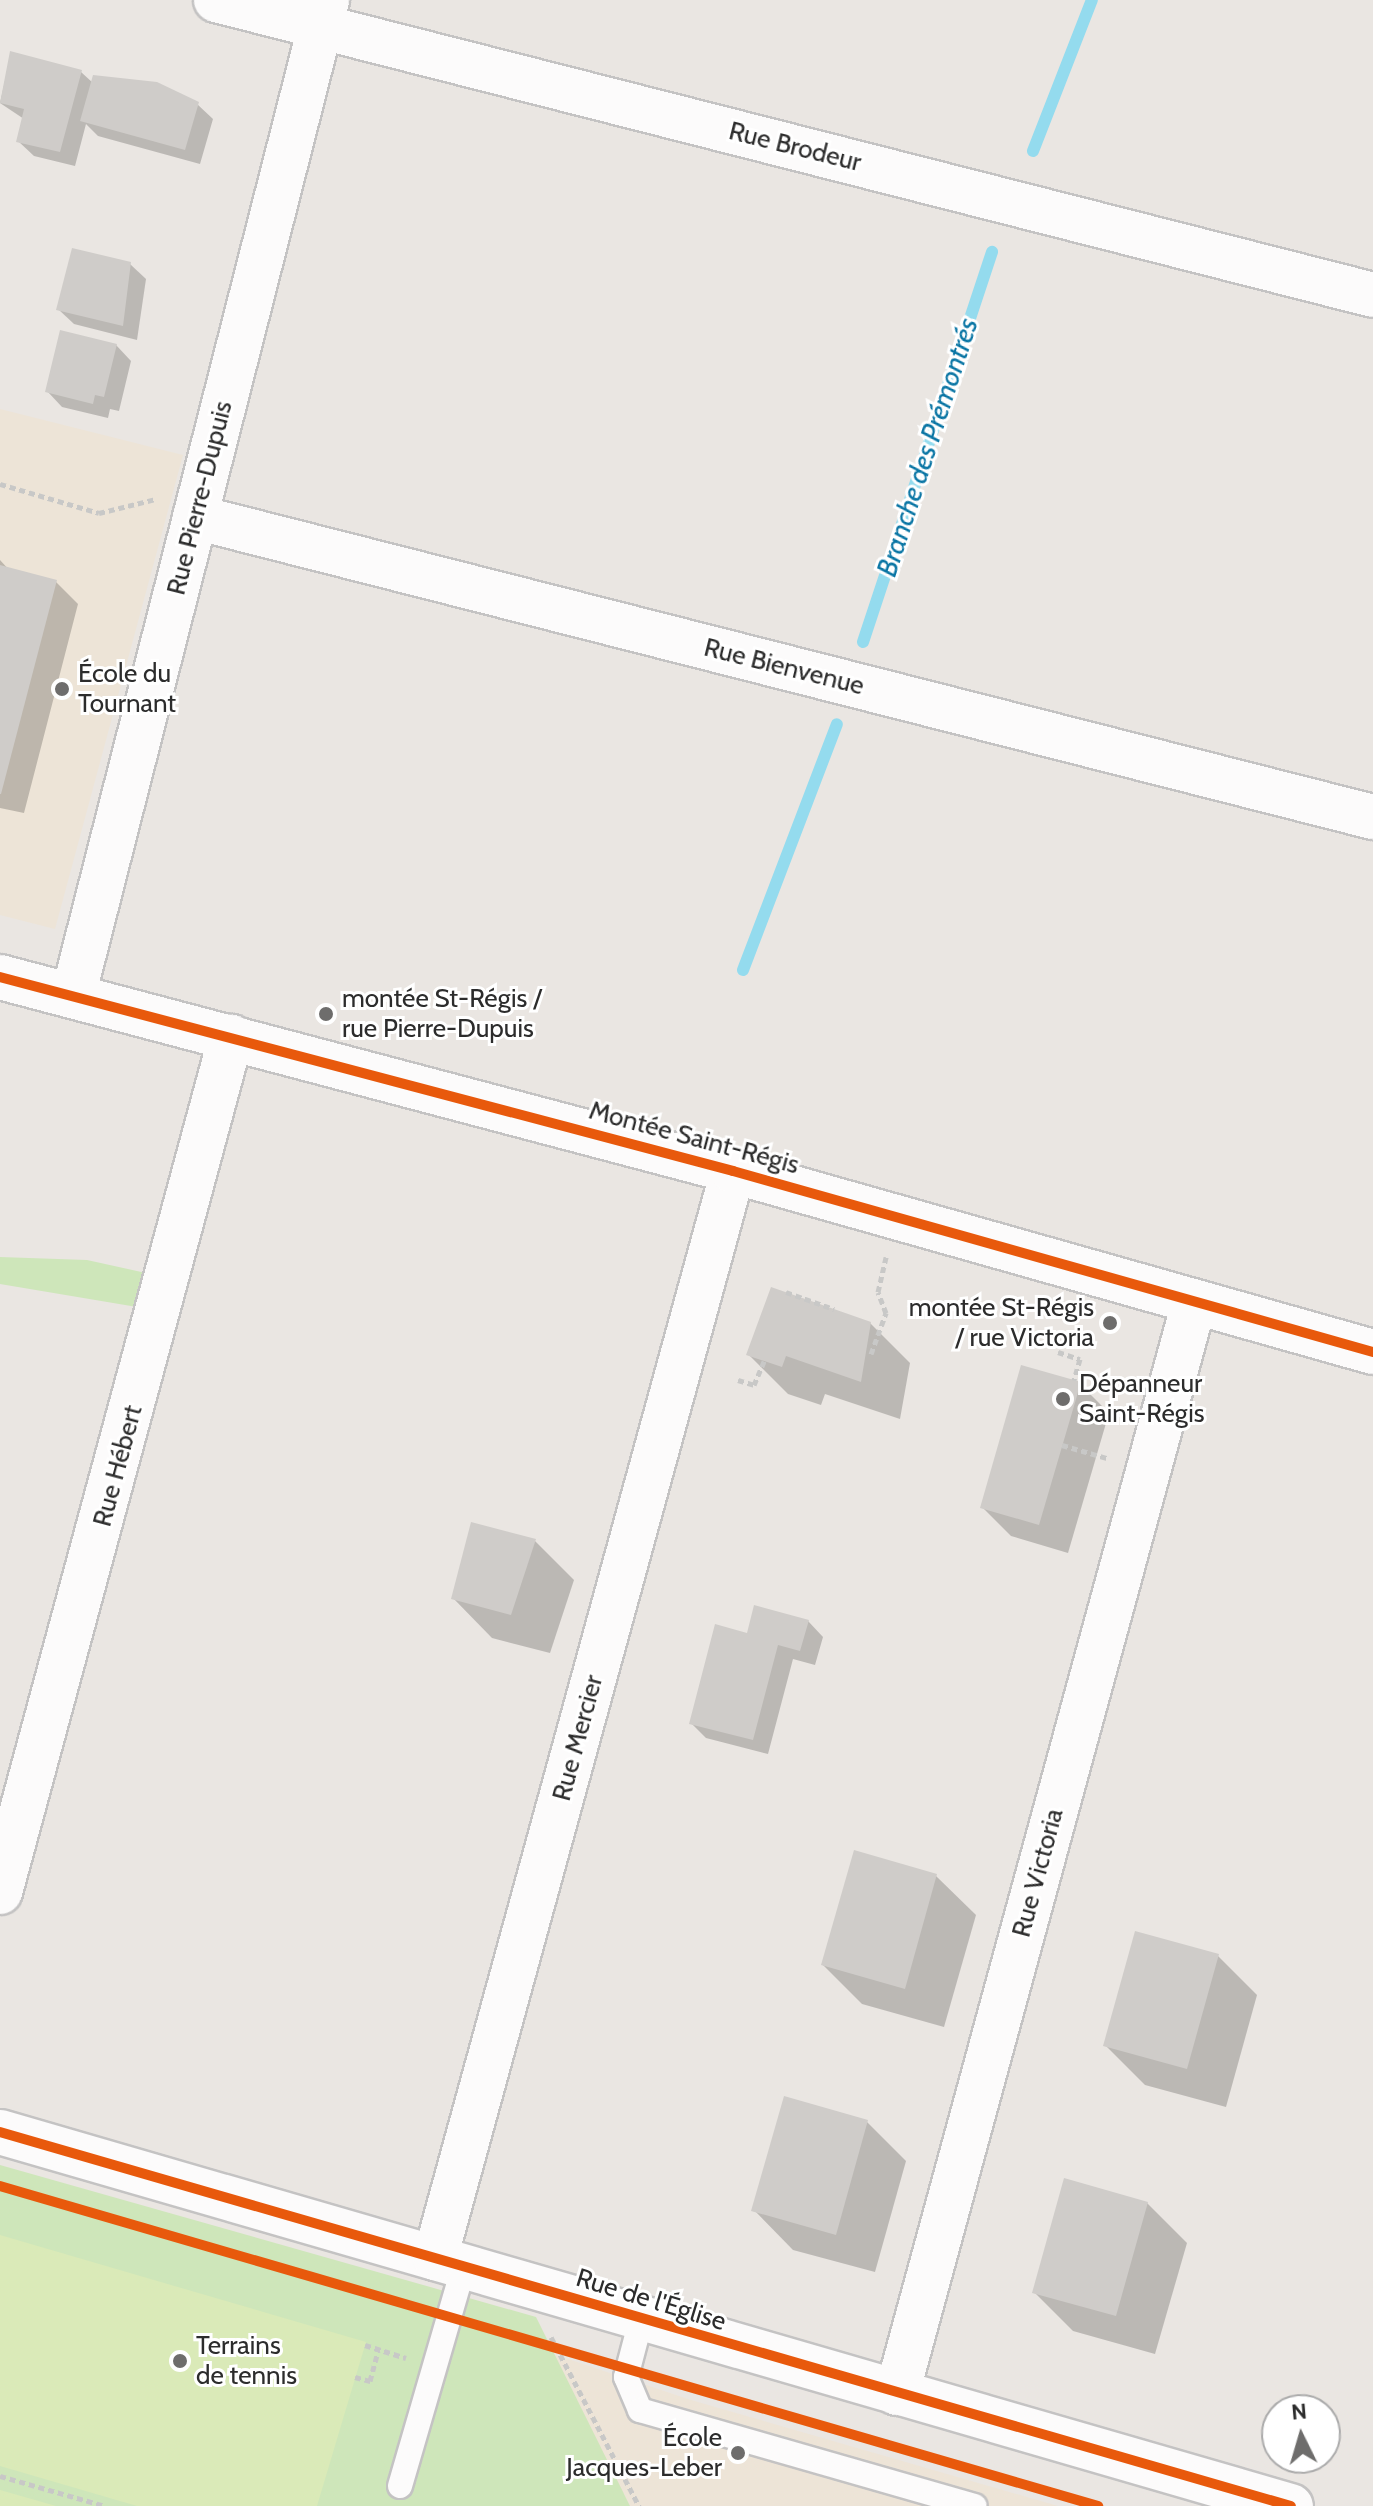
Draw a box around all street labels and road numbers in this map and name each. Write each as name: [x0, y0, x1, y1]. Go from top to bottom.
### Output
street label: Rue Brodeur: [726, 116, 864, 178]
street label: Rue Pierre-Dupuis: [161, 398, 239, 598]
street label: Rue Bienvenue: [701, 632, 867, 702]
street label: Montée Saint-Régis: [586, 1095, 802, 1181]
street label: Rue Hébert: [87, 1402, 149, 1530]
street label: Rue Mercier: [546, 1672, 610, 1804]
street label: Rue Victoria: [1006, 1805, 1070, 1941]
street label: Rue de l'Église: [572, 2262, 730, 2338]

